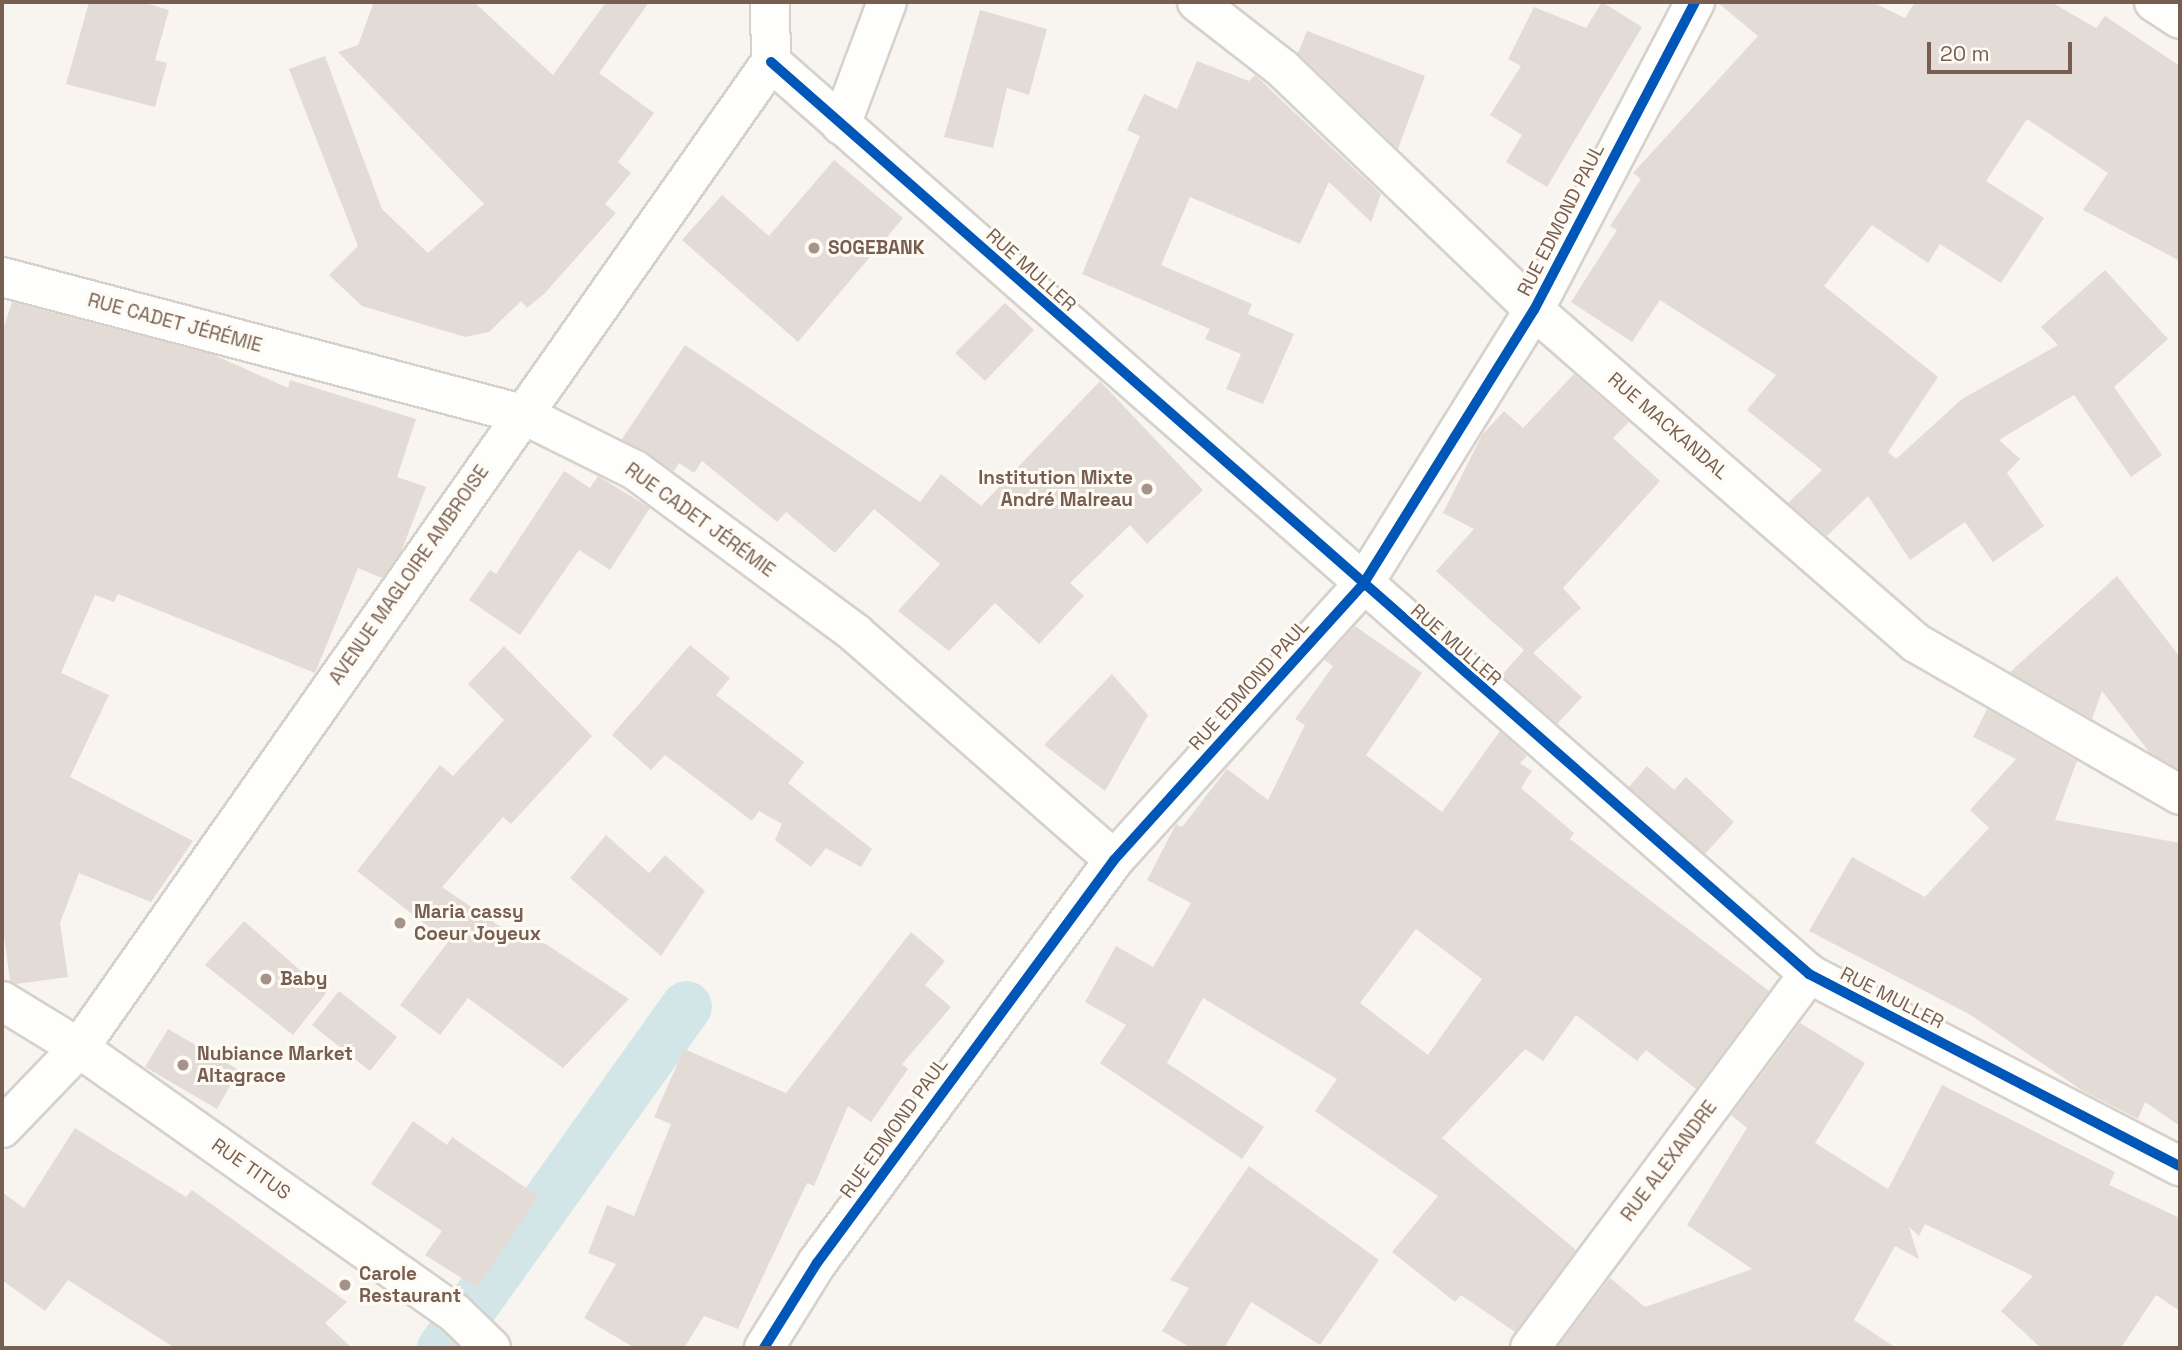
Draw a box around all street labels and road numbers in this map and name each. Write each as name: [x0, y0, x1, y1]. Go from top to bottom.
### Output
street label: RUE EDMOND PAUL: [1513, 140, 1609, 300]
street label: RUE MULLER: [981, 224, 1081, 316]
street label: RUE CADET JÉRÉMIE: [85, 289, 265, 357]
street label: RUE MACKANDAL: [1603, 368, 1733, 484]
street label: RUE CADET JÉRÉMIE: [620, 458, 780, 582]
street label: AVENUE MAGLOIRE AMBROISE: [324, 461, 494, 689]
street label: RUE MULLER: [1406, 599, 1506, 691]
street label: RUE EDMOND PAUL: [1184, 615, 1314, 755]
street label: RUE MULLER: [1837, 962, 1947, 1034]
street label: RUE EDMOND PAUL: [835, 1053, 953, 1203]
street label: RUE ALEXANDRE: [1616, 1096, 1722, 1226]
street label: RUE TITUS: [207, 1133, 295, 1205]

